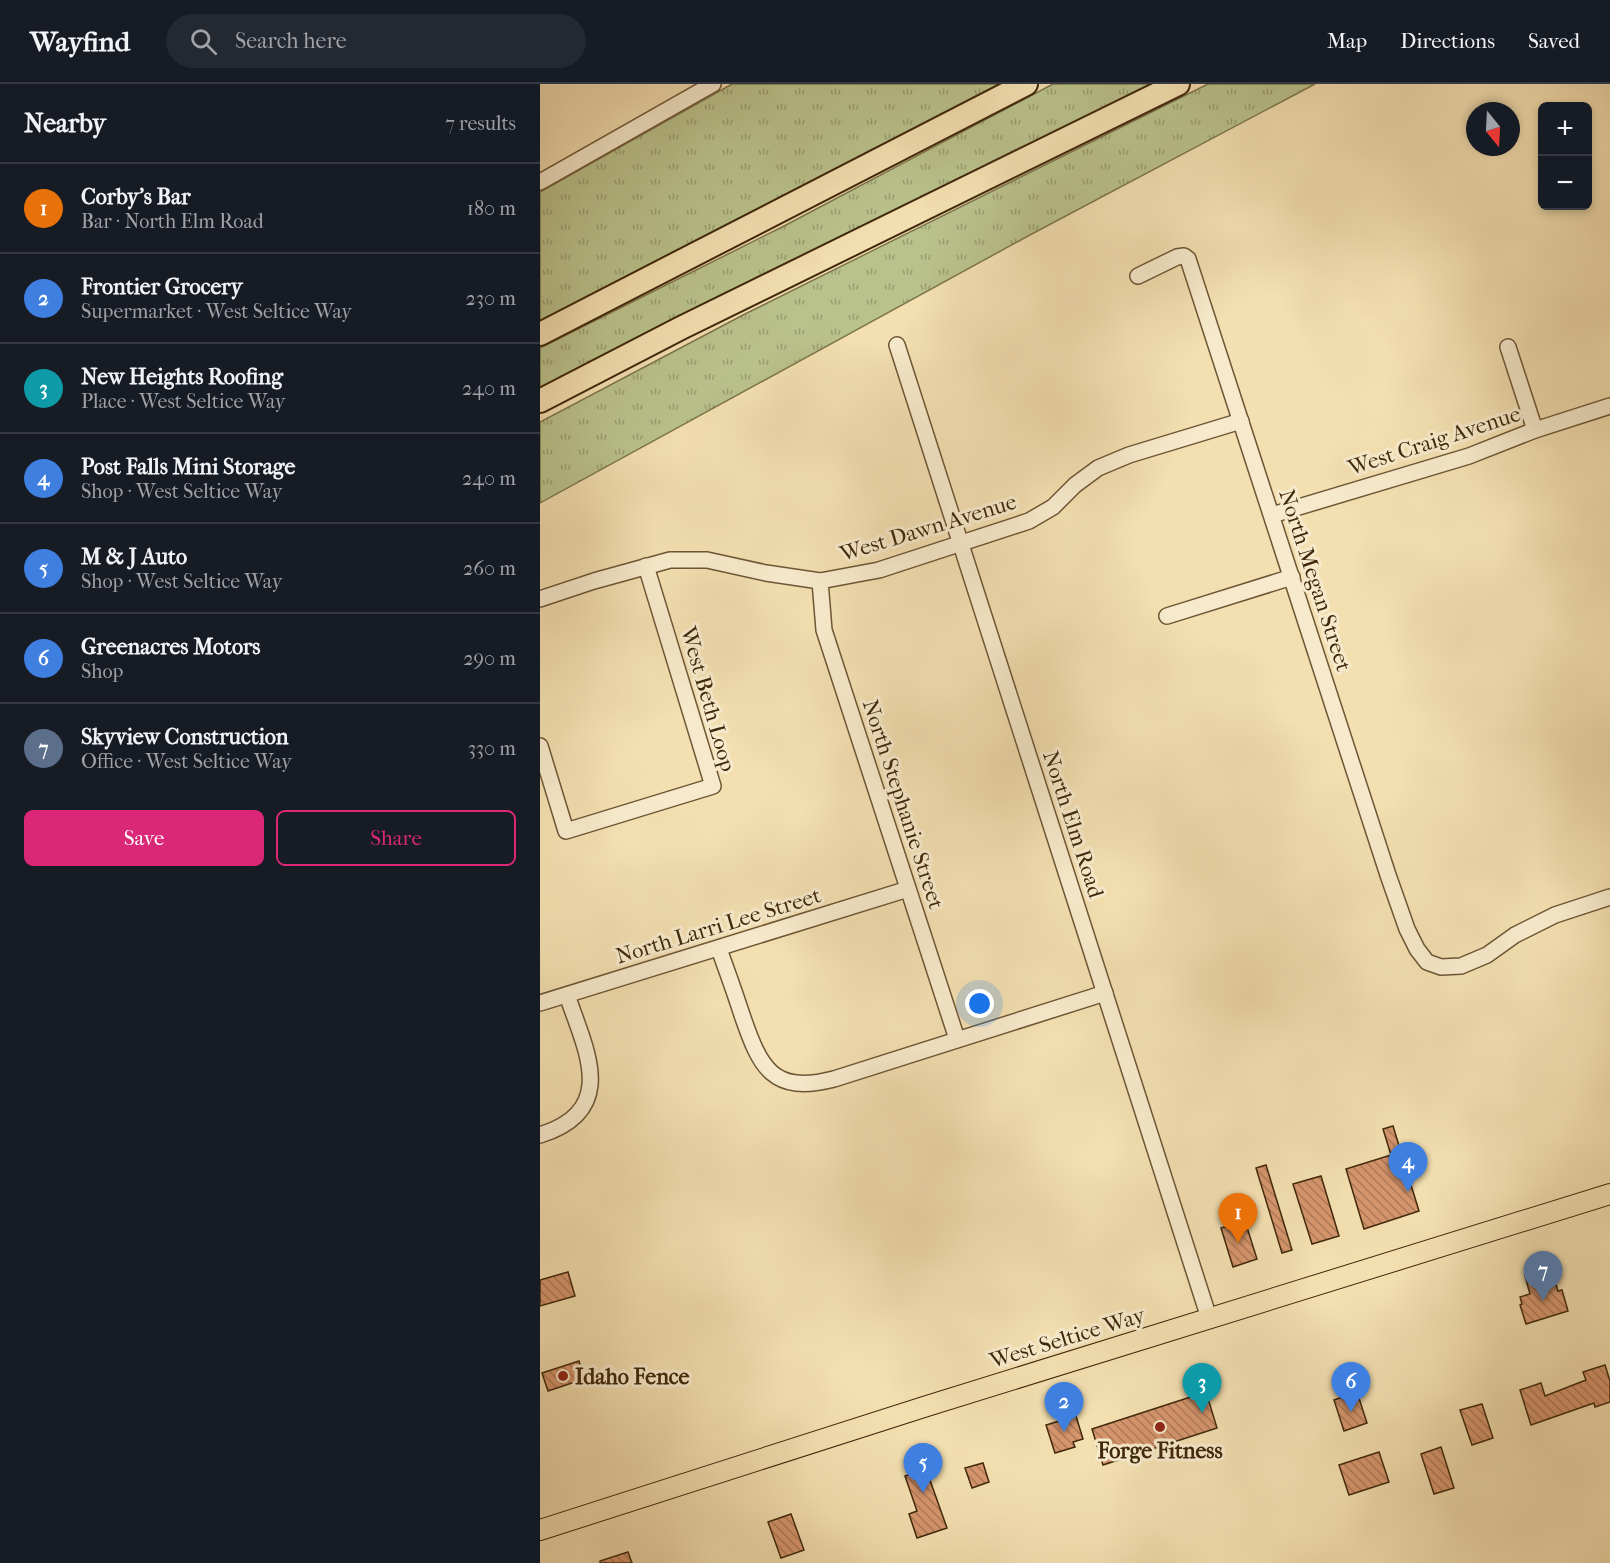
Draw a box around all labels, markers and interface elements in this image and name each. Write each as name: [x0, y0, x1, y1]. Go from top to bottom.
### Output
search box: [166, 14, 586, 68]
text: Wayfind: [30, 25, 130, 58]
icon: search: [187, 25, 220, 58]
text: Search here: [235, 28, 347, 54]
text: Map: [1327, 29, 1367, 53]
text: Directions: [1400, 29, 1495, 53]
text: Saved: [1528, 29, 1580, 53]
north arrow: [1466, 102, 1520, 156]
map controls: [1538, 102, 1592, 210]
button: +: [1538, 102, 1592, 156]
text: Nearby: [24, 108, 106, 139]
text: 7 results: [445, 112, 516, 135]
button: −: [1538, 156, 1592, 210]
text: Corby's Bar: [81, 184, 191, 210]
text: 1: [40, 197, 47, 220]
text: 180 m: [467, 197, 516, 220]
text: Bar · North Elm Road: [81, 210, 264, 233]
text: Frontier Grocery: [81, 274, 242, 300]
text: 2: [38, 287, 49, 310]
text: 230 m: [466, 287, 516, 310]
text: Supermarket · West Seltice Way: [81, 300, 352, 323]
text: New Heights Roofing: [81, 364, 283, 390]
text: 3: [39, 377, 48, 400]
text: 240 m: [462, 377, 516, 400]
text: Place · West Seltice Way: [81, 390, 285, 413]
street label: West Craig Avenue: [1344, 401, 1524, 481]
text: Post Falls Mini Storage: [81, 454, 296, 480]
text: 4: [38, 467, 49, 490]
text: 240 m: [462, 467, 516, 490]
text: Shop · West Seltice Way: [81, 480, 282, 503]
street label: North Megan Street: [1273, 486, 1357, 675]
street label: West Dawn Avenue: [836, 489, 1020, 567]
text: M & J Auto: [81, 544, 187, 570]
text: 5: [39, 557, 48, 580]
text: 260 m: [463, 557, 516, 580]
text: Shop · West Seltice Way: [81, 570, 282, 593]
street label: West Beth Loop: [675, 623, 741, 775]
text: Greenacres Motors: [81, 634, 260, 660]
text: 6: [38, 647, 49, 670]
text: 290 m: [463, 647, 516, 670]
text: Shop: [81, 660, 123, 683]
street label: North Stephanie Street: [857, 696, 949, 913]
text: Skyview Construction: [81, 724, 289, 750]
text: 7: [39, 737, 48, 760]
text: 330 m: [468, 737, 516, 760]
street label: North Elm Road: [1037, 747, 1109, 902]
text: Office · West Seltice Way: [81, 750, 292, 773]
button: Save: [24, 810, 264, 866]
button: Share: [276, 810, 516, 866]
street label: North Larri Lee Street: [613, 882, 824, 970]
your location: [965, 989, 994, 1018]
pin: 4: [1388, 1142, 1428, 1192]
pin: 1: [1218, 1194, 1258, 1243]
pin: 7: [1524, 1252, 1562, 1301]
street label: West Seltice Way: [986, 1302, 1149, 1374]
pin: 6: [1332, 1362, 1370, 1412]
place label: Idaho Fence: [575, 1364, 690, 1390]
pin: 3: [1182, 1364, 1222, 1413]
marker: Idaho Fence: [556, 1369, 570, 1383]
pin: 2: [1044, 1382, 1084, 1432]
marker: Forge Fitness: [1153, 1420, 1167, 1434]
place label: Forge Fitness: [1096, 1438, 1223, 1464]
pin: 5: [904, 1444, 943, 1493]

